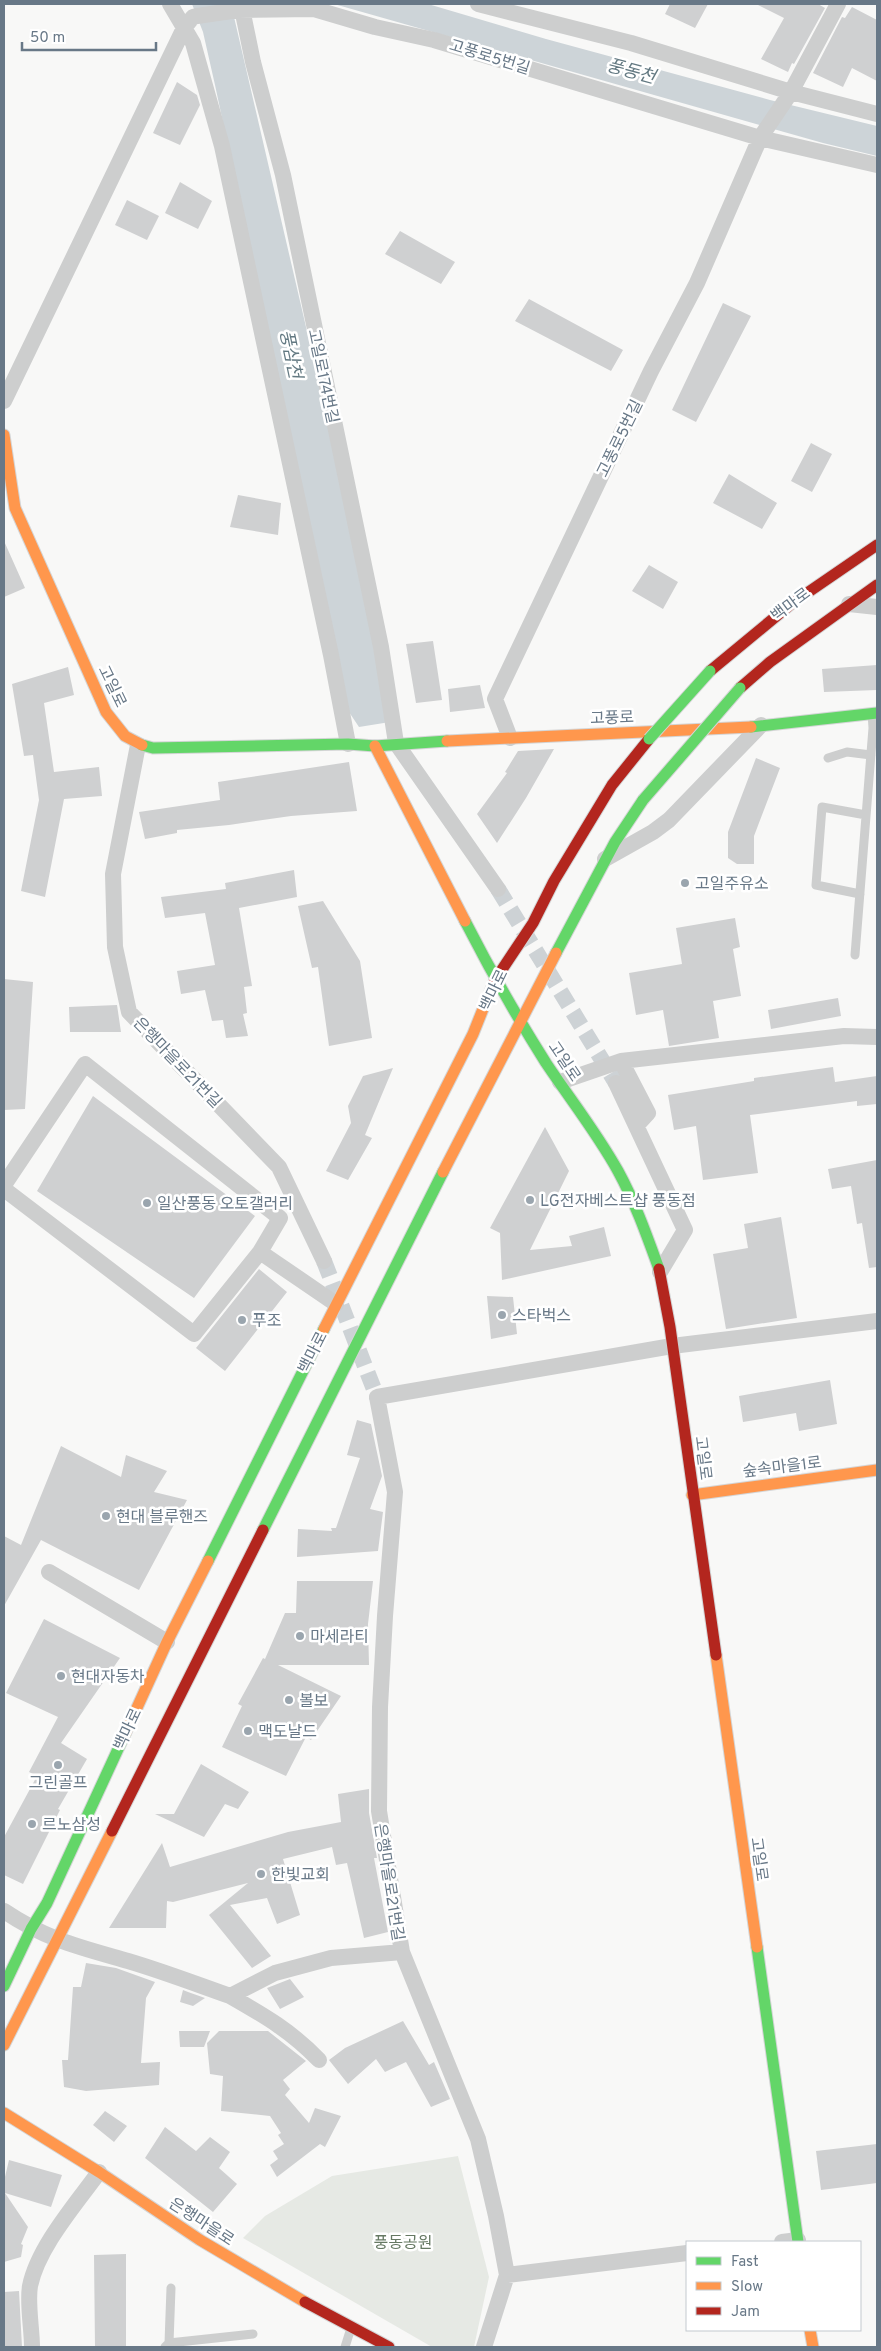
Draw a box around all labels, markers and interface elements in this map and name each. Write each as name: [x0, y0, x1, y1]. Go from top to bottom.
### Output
scale bar: [22, 20, 156, 52]
text: 50 m: [30, 29, 65, 48]
street label: 고풍로5번길: [447, 36, 532, 80]
water label: 풍동천: [604, 55, 660, 91]
street label: 고일로174번길: [302, 327, 342, 426]
water label: 풍삼천: [273, 328, 306, 383]
street label: 고풍로5번길: [593, 397, 648, 481]
street label: 백마로: [768, 584, 815, 627]
street label: 고일로: [93, 663, 130, 711]
street label: 고풍로: [590, 708, 635, 730]
place label: 고일주유소: [695, 875, 769, 895]
marker: 고일주유소: [679, 877, 691, 889]
street label: 백마로: [476, 966, 514, 1015]
street label: 은행마을로21번길: [128, 1014, 225, 1113]
street label: 고일로: [543, 1038, 584, 1086]
place label: LG전자베스트샵 풍동점: [540, 1192, 696, 1212]
marker: LG전자베스트샵 풍동점: [524, 1194, 536, 1206]
place label: 일산풍동 오토갤러리: [157, 1195, 293, 1215]
marker: 일산풍동 오토갤러리: [141, 1197, 153, 1209]
place label: 스타벅스: [512, 1307, 571, 1327]
marker: 스타벅스: [496, 1309, 508, 1321]
place label: 푸조: [252, 1312, 281, 1332]
marker: 푸조: [236, 1314, 248, 1326]
street label: 백마로: [295, 1328, 333, 1377]
street label: 고일로: [689, 1435, 715, 1482]
street label: 숲속마을1로: [742, 1453, 823, 1483]
place label: 현대 블루핸즈: [116, 1508, 208, 1528]
marker: 현대 블루핸즈: [100, 1510, 112, 1522]
place label: 마세라티: [310, 1628, 369, 1648]
marker: 마세라티: [294, 1630, 306, 1642]
place label: 현대자동차: [71, 1668, 145, 1688]
marker: 현대자동차: [55, 1670, 67, 1682]
place label: 볼보: [299, 1692, 328, 1712]
marker: 볼보: [283, 1694, 295, 1706]
street label: 백마로: [110, 1705, 147, 1754]
place label: 맥도날드: [258, 1723, 317, 1743]
marker: 맥도날드: [242, 1725, 254, 1737]
marker: 그린골프: [52, 1759, 64, 1771]
place label: 그린골프: [29, 1774, 87, 1794]
place label: 르노삼성: [42, 1816, 101, 1836]
marker: 르노삼성: [26, 1818, 38, 1830]
street label: 은행마을로21번길: [369, 1822, 407, 1943]
street label: 고일로: [745, 1836, 771, 1883]
place label: 한빛교회: [271, 1866, 330, 1886]
marker: 한빛교회: [255, 1868, 267, 1880]
street label: 은행마을로: [165, 2194, 237, 2251]
park label: 풍동공원: [374, 2234, 432, 2254]
legend: [686, 2241, 861, 2331]
text: Fast: [731, 2253, 759, 2272]
text: Slow: [731, 2278, 763, 2297]
text: Jam: [731, 2303, 760, 2322]

